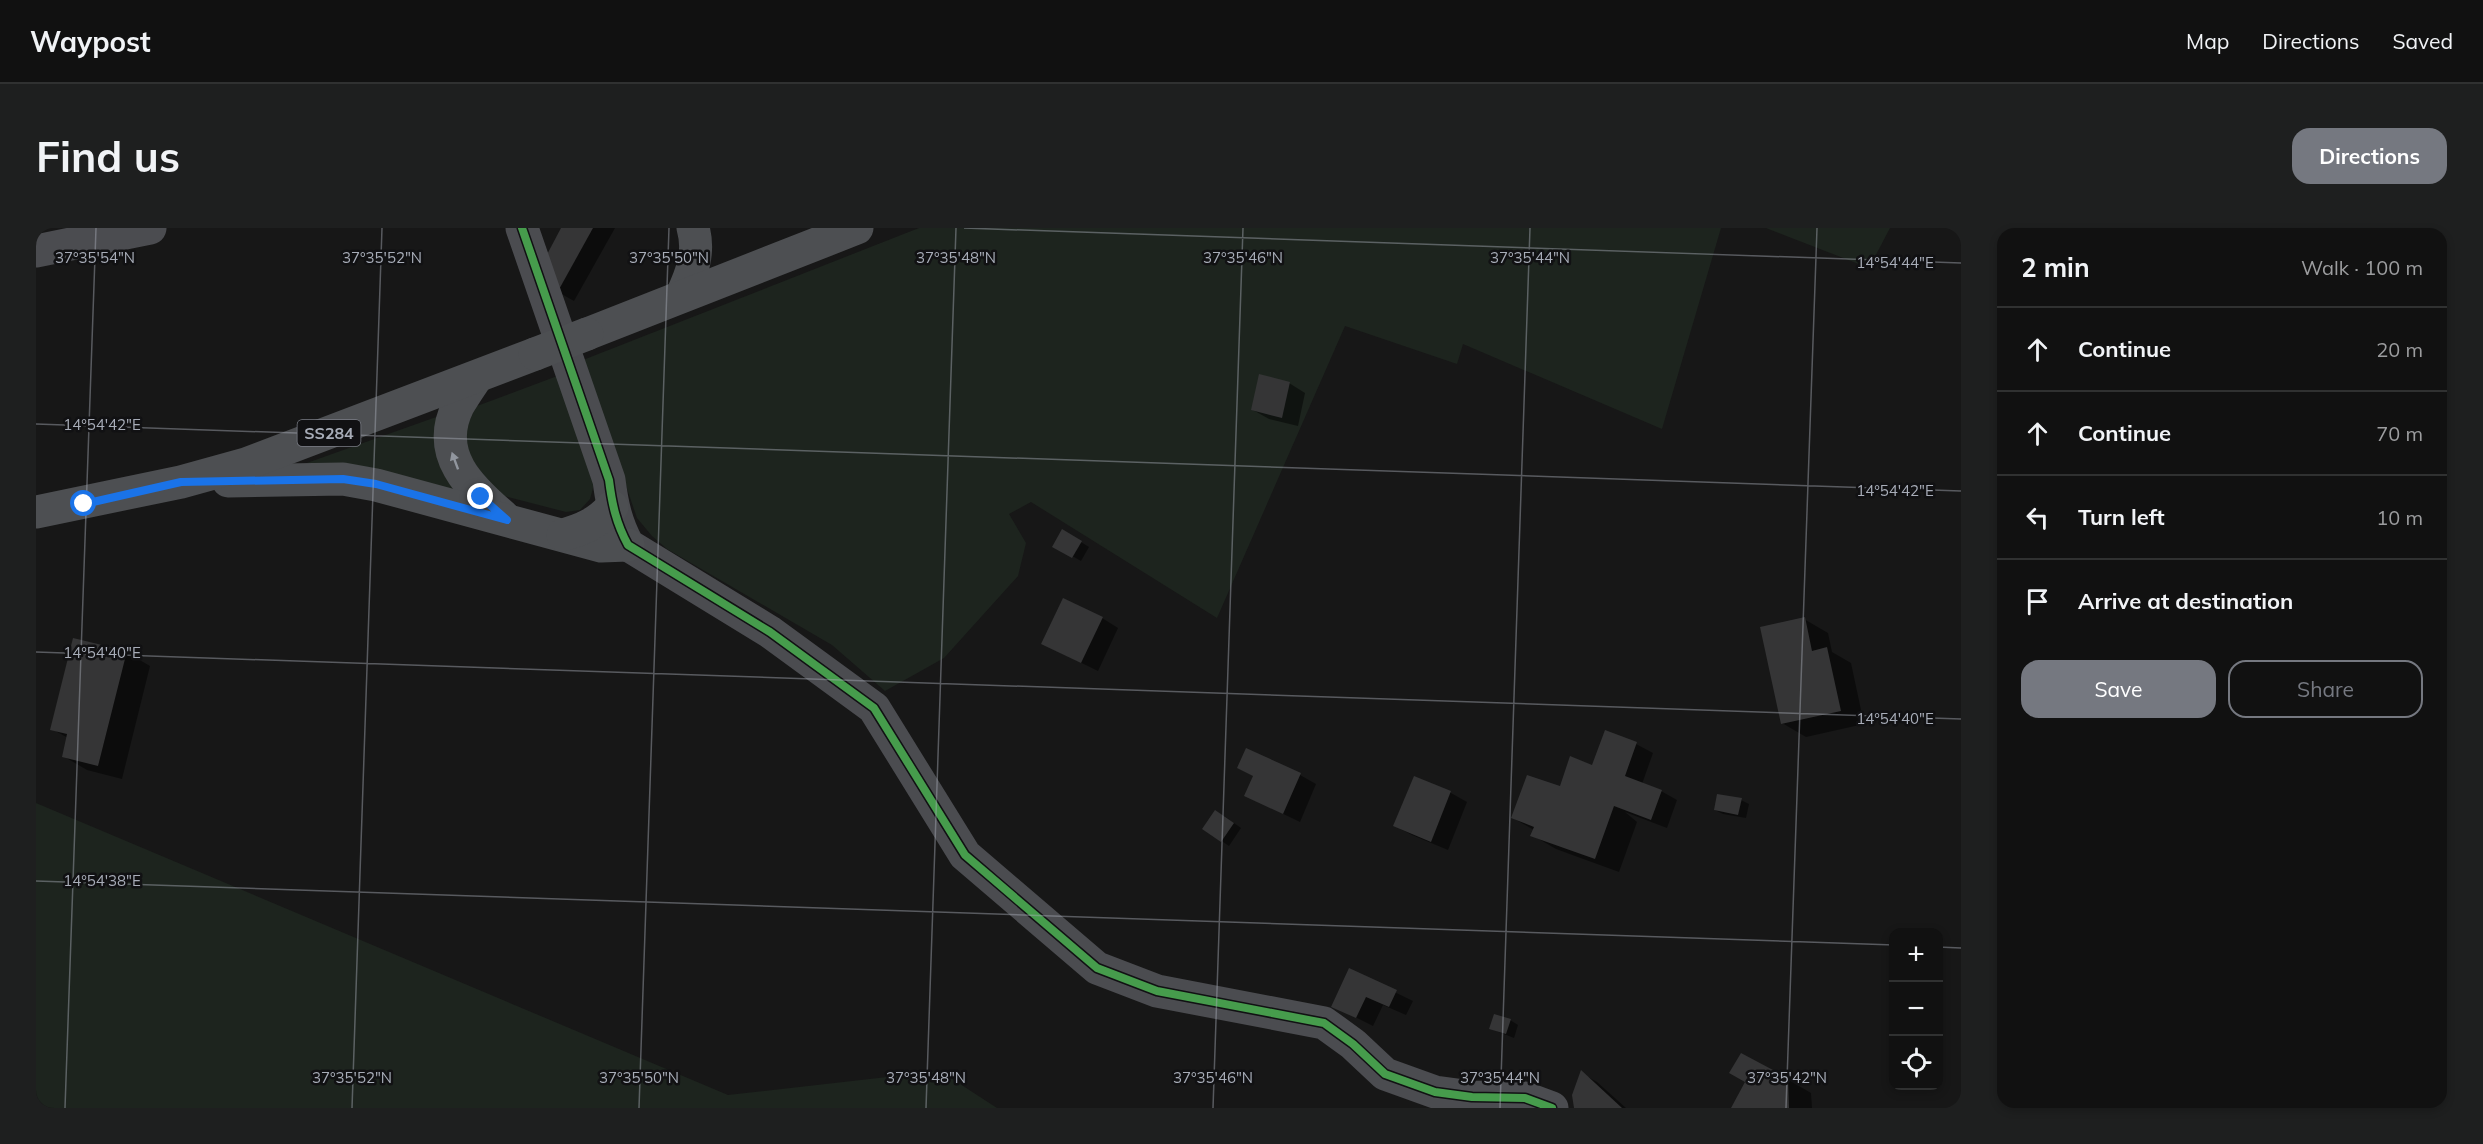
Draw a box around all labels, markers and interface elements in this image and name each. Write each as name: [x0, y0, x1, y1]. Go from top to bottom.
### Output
text: Waypost: [30, 24, 151, 59]
text: Map: [2186, 28, 2229, 54]
text: Directions: [2262, 28, 2359, 54]
text: Saved: [2392, 28, 2453, 54]
button: Directions: [2292, 128, 2447, 184]
text: Find us: [36, 130, 180, 183]
text: 37°35'54"N: [55, 248, 135, 267]
text: 37°35'52"N: [342, 248, 422, 267]
text: 37°35'50"N: [629, 248, 709, 267]
text: 37°35'48"N: [916, 248, 996, 267]
text: 37°35'46"N: [1203, 248, 1283, 267]
text: 37°35'44"N: [1490, 248, 1570, 267]
text: 2 min: [2021, 251, 2090, 284]
text: 14°54'44"E: [1856, 253, 1934, 272]
text: Walk · 100 m: [2301, 255, 2423, 280]
icon: ahead: [2021, 333, 2054, 366]
text: Continue: [2078, 335, 2171, 363]
text: 20 m: [2376, 337, 2423, 362]
text: 14°54'42"E: [63, 415, 141, 434]
icon: ahead: [2021, 417, 2054, 450]
text: Continue: [2078, 419, 2171, 447]
road number: SS284: [298, 420, 360, 446]
text: 70 m: [2376, 421, 2423, 446]
one-way arrow: [450, 451, 460, 469]
text: 14°54'42"E: [1856, 481, 1934, 500]
route end: [467, 483, 493, 509]
route start: [70, 490, 96, 516]
icon: left: [2021, 501, 2054, 534]
text: Turn left: [2078, 503, 2165, 531]
text: 10 m: [2376, 505, 2423, 530]
icon: arrive: [2021, 585, 2054, 618]
text: Arrive at destination: [2078, 587, 2293, 615]
text: 14°54'40"E: [63, 643, 141, 662]
button: Save: [2021, 660, 2216, 718]
button: Share: [2228, 660, 2423, 718]
text: 14°54'40"E: [1856, 709, 1934, 728]
text: 14°54'38"E: [63, 871, 141, 890]
map controls: [1889, 928, 1943, 1090]
button: +: [1889, 928, 1943, 982]
button: −: [1889, 982, 1943, 1036]
button: locate: [1889, 1036, 1943, 1090]
text: 37°35'52"N: [312, 1068, 392, 1087]
text: 37°35'50"N: [599, 1068, 679, 1087]
text: 37°35'48"N: [886, 1068, 966, 1087]
text: 37°35'46"N: [1173, 1068, 1253, 1087]
text: 37°35'44"N: [1460, 1068, 1540, 1087]
text: 37°35'42"N: [1747, 1068, 1827, 1087]

